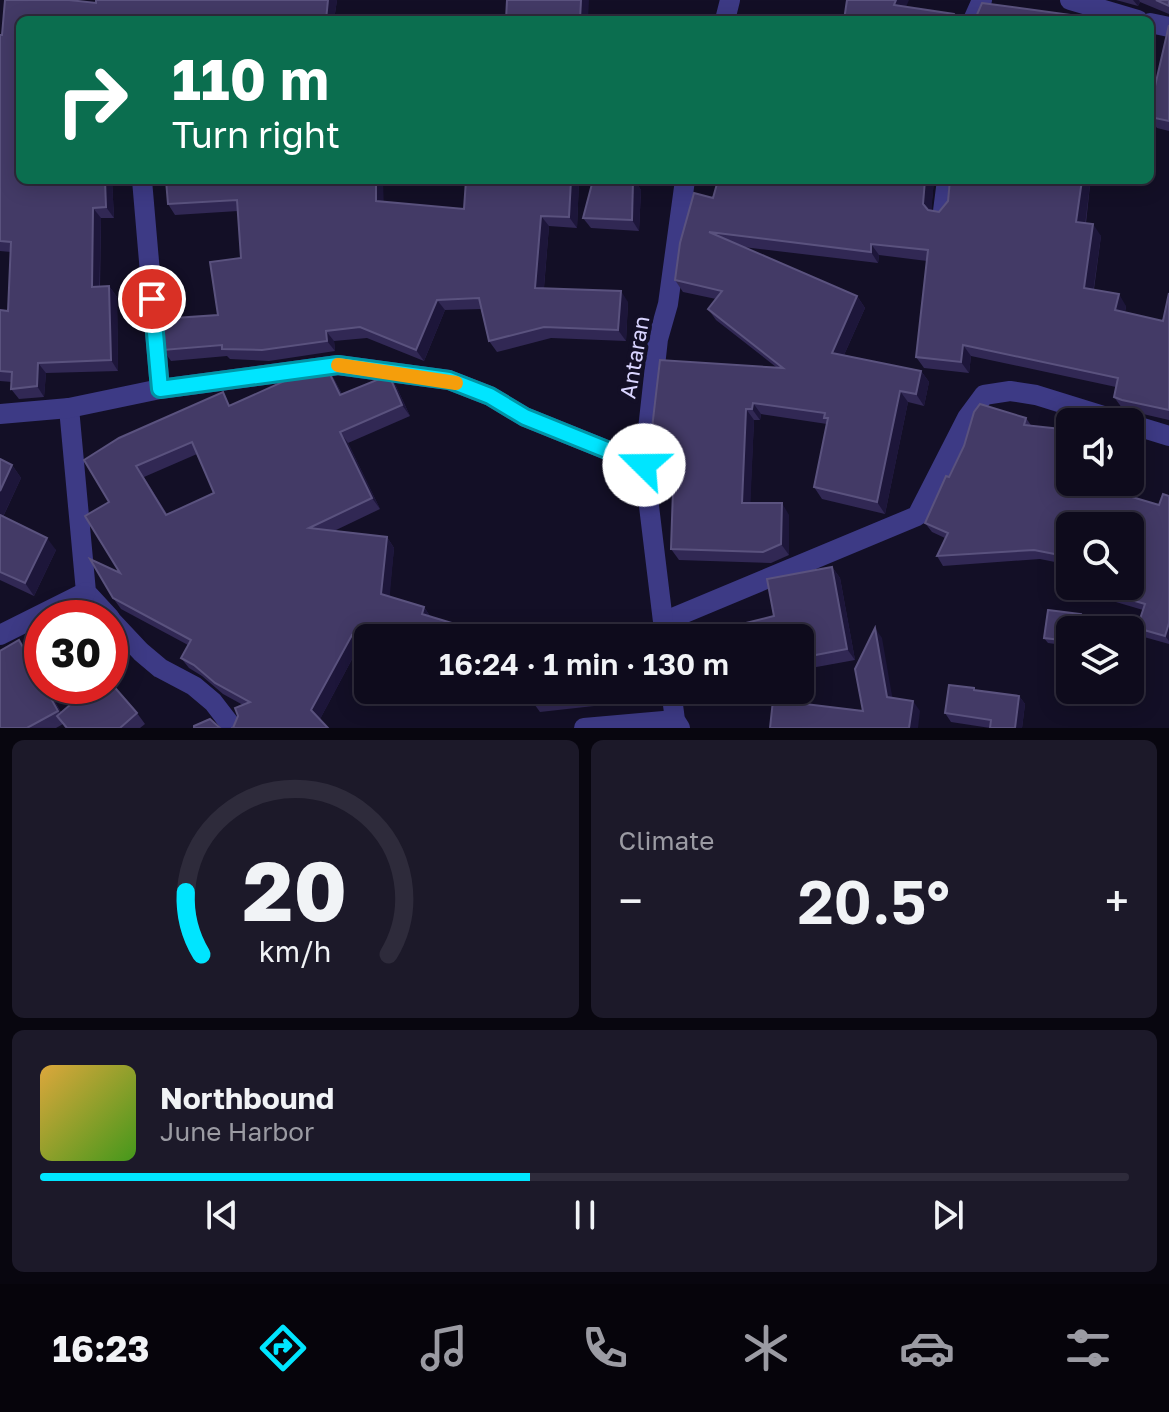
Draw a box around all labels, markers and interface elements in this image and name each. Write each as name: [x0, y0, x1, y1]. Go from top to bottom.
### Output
text: 110 m: [172, 45, 329, 112]
icon: right: [40, 48, 144, 152]
text: Turn right: [172, 113, 340, 156]
pin: [118, 265, 186, 333]
icon: arrive: [130, 277, 174, 321]
street label: Antaran: [613, 313, 655, 401]
map controls: [1056, 408, 1144, 704]
button: sound: [1056, 408, 1144, 496]
position arrow: [602, 423, 686, 507]
button: search: [1056, 512, 1144, 600]
speed limit sign: 30: [24, 600, 128, 704]
button: layers: [1056, 616, 1144, 704]
text: 16:24 · 1 min · 130 m: [439, 646, 729, 682]
text: Climate: [619, 825, 714, 856]
text: 20: [243, 839, 348, 939]
text: 20.5°: [798, 865, 950, 937]
text: −: [619, 874, 643, 927]
text: +: [1105, 874, 1129, 927]
text: km/h: [259, 934, 332, 968]
text: Northbound: [160, 1080, 334, 1116]
text: June Harbor: [160, 1116, 314, 1147]
icon: previous: [200, 1193, 244, 1237]
icon: pause: [563, 1193, 607, 1237]
icon: next: [926, 1193, 970, 1237]
icon: directions: [255, 1320, 311, 1376]
icon: music: [416, 1320, 472, 1376]
icon: phone: [577, 1320, 633, 1376]
icon: climate: [738, 1320, 794, 1376]
icon: car: [899, 1320, 955, 1376]
icon: filters: [1060, 1320, 1116, 1376]
text: 16:23: [53, 1327, 149, 1370]

